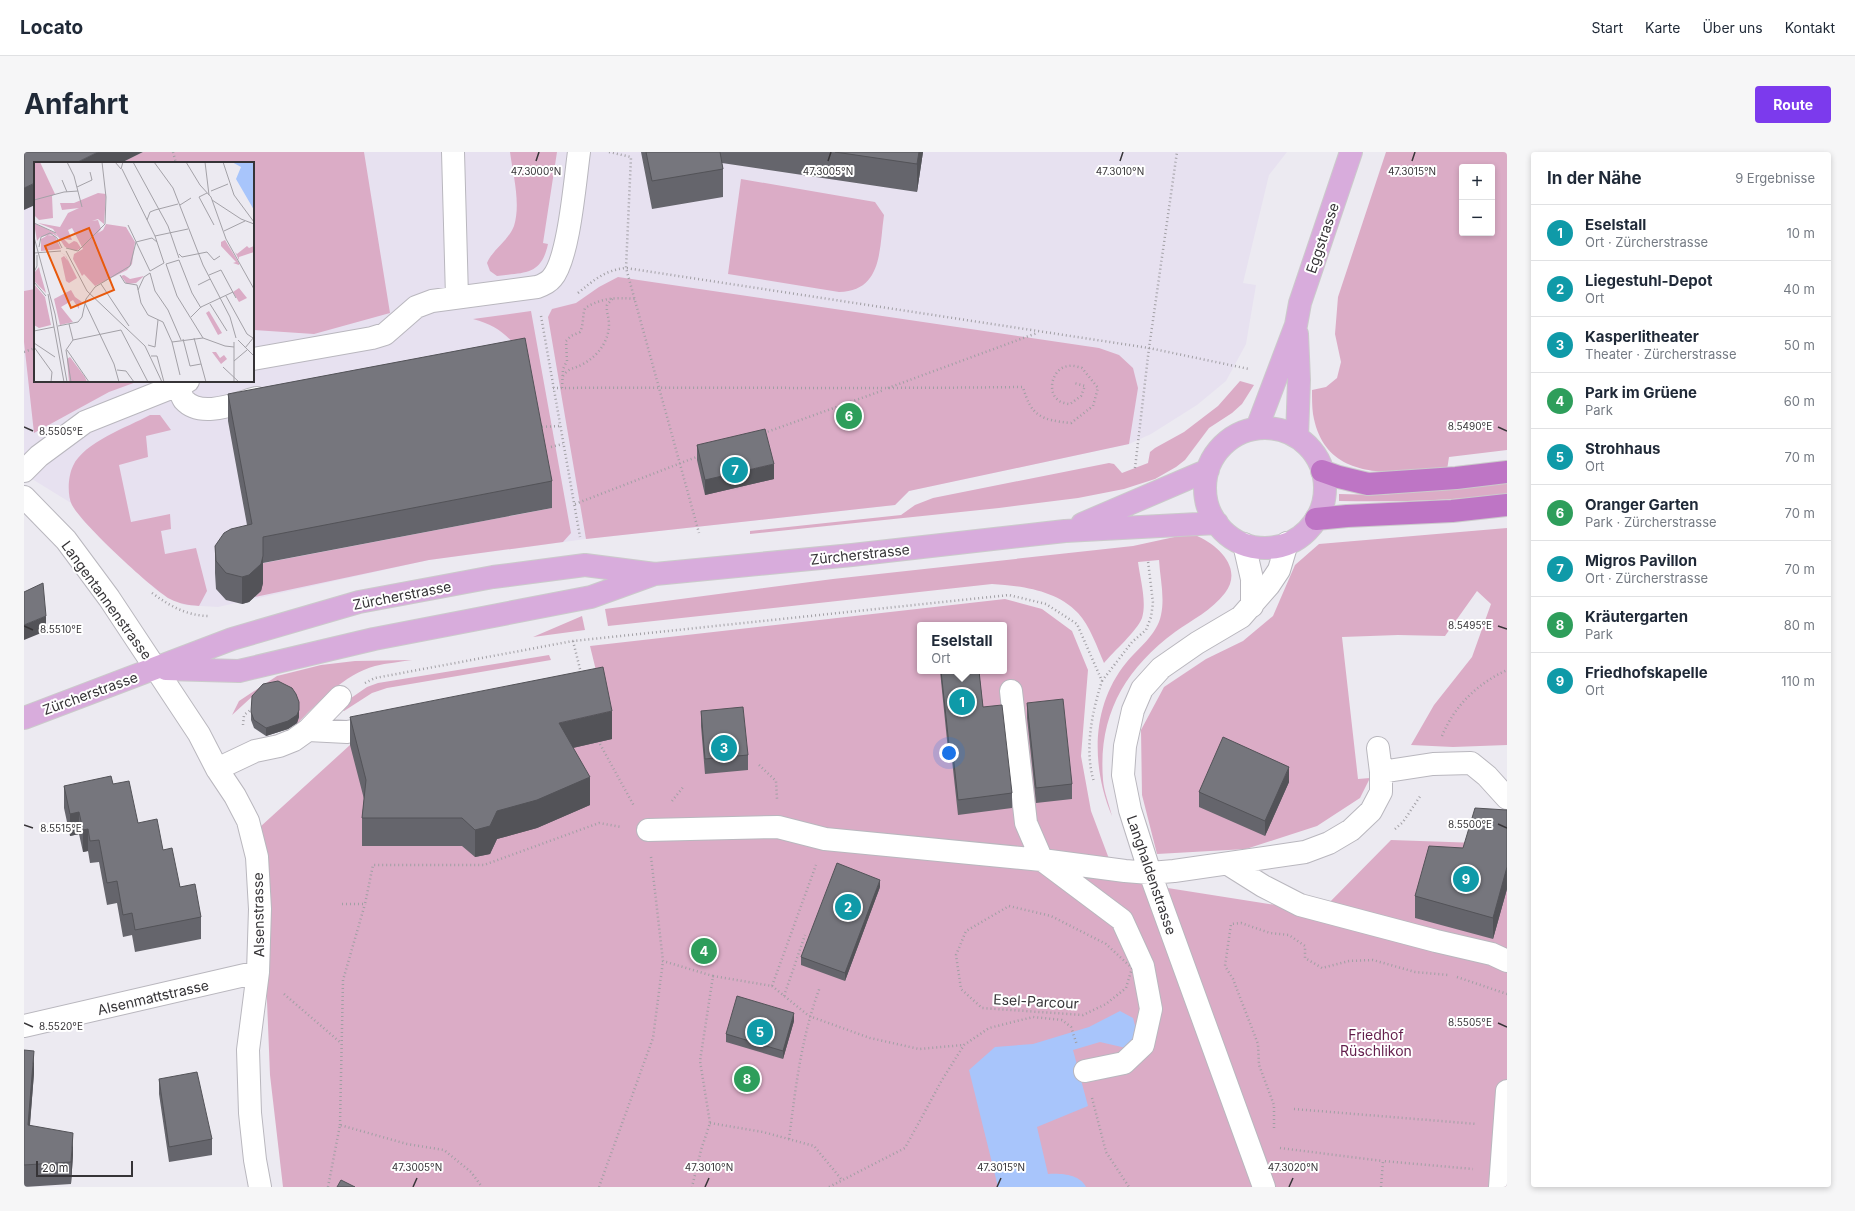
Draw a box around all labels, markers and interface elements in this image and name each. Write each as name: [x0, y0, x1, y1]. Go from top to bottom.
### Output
text: Locato: [20, 16, 83, 39]
text: Start: [1591, 19, 1623, 36]
text: Karte: [1645, 19, 1680, 36]
text: Über uns: [1702, 19, 1763, 36]
text: Kontakt: [1785, 19, 1835, 36]
button: Route: [1755, 86, 1831, 123]
text: Anfahrt: [24, 87, 129, 121]
inset map: [34, 162, 254, 382]
map controls: [1459, 164, 1495, 236]
button: +: [1459, 164, 1495, 200]
text: 47.3000°N: [511, 165, 561, 177]
text: 47.3005°N: [803, 165, 853, 177]
text: 47.3010°N: [1096, 165, 1144, 177]
text: 47.3015°N: [1388, 165, 1436, 177]
text: In der Nähe: [1547, 168, 1642, 188]
text: 9 Ergebnisse: [1735, 170, 1815, 186]
street label: Eggstrasse: [1302, 200, 1342, 276]
button: −: [1459, 200, 1495, 236]
text: Eselstall: [1585, 215, 1646, 234]
text: 1: [1557, 225, 1563, 241]
text: 10 m: [1786, 225, 1815, 241]
text: Ort · Zürcherstrasse: [1585, 234, 1708, 250]
text: Liegestuhl-Depot: [1585, 271, 1712, 290]
text: 2: [1556, 281, 1564, 297]
text: 40 m: [1783, 281, 1815, 297]
text: Ort: [1585, 290, 1604, 306]
text: Kasperlitheater: [1585, 327, 1699, 346]
text: 3: [1556, 337, 1564, 353]
text: 50 m: [1784, 337, 1815, 353]
text: Theater · Zürcherstrasse: [1585, 346, 1736, 362]
text: Park im Grüene: [1585, 383, 1697, 402]
text: 4: [1556, 393, 1564, 409]
text: 60 m: [1784, 393, 1815, 409]
pin: 6: [836, 401, 862, 431]
text: Park: [1585, 402, 1613, 418]
text: 8.5490°E: [1448, 420, 1492, 432]
text: 8.5505°E: [39, 425, 83, 437]
text: Strohhaus: [1585, 439, 1660, 458]
text: 5: [1556, 449, 1564, 465]
text: 70 m: [1785, 449, 1815, 465]
pin: 7: [722, 455, 748, 485]
text: Ort: [1585, 458, 1604, 474]
text: Oranger Garten: [1585, 495, 1699, 514]
text: 6: [1556, 505, 1564, 521]
text: 70 m: [1785, 505, 1815, 521]
text: Park · Zürcherstrasse: [1585, 514, 1717, 530]
street label: Langentannenstrasse: [58, 537, 156, 663]
street label: Zürcherstrasse: [809, 540, 911, 568]
text: Migros Pavillon: [1585, 551, 1697, 570]
text: 7: [1556, 561, 1564, 577]
text: 70 m: [1785, 561, 1815, 577]
text: Ort · Zürcherstrasse: [1585, 570, 1708, 586]
street label: Zürcherstrasse: [351, 577, 453, 613]
text: Kräutergarten: [1585, 607, 1688, 626]
text: 8: [1556, 617, 1564, 633]
text: 80 m: [1784, 617, 1815, 633]
text: 8.5495°E: [1448, 619, 1492, 631]
popup: [917, 622, 1007, 674]
text: 8.5510°E: [40, 623, 82, 635]
text: Park: [1585, 626, 1613, 642]
text: Eselstall: [931, 631, 993, 650]
text: Ort: [931, 650, 951, 666]
text: Friedhofskapelle: [1585, 663, 1708, 682]
street label: Zürcherstrasse: [40, 668, 140, 718]
text: 9: [1556, 673, 1564, 689]
text: 110 m: [1781, 673, 1815, 689]
text: Ort: [1585, 682, 1604, 698]
pin: 1: [949, 687, 975, 717]
pin: 3: [711, 733, 737, 763]
your location: [939, 743, 959, 763]
street label: Langhaldenstrasse: [1124, 813, 1180, 937]
text: 8.5500°E: [1448, 818, 1492, 830]
text: 8.5515°E: [40, 822, 82, 834]
pin: 9: [1453, 864, 1479, 894]
street label: Alsenstrasse: [249, 872, 267, 958]
pin: 2: [835, 892, 861, 922]
pin: 4: [691, 936, 717, 966]
street label: Alsenmattstrasse: [96, 976, 210, 1018]
street label: Esel-Parcour: [993, 990, 1079, 1012]
text: 8.5505°E: [1448, 1016, 1492, 1028]
pin: 5: [747, 1017, 773, 1047]
text: 8.5520°E: [39, 1020, 83, 1032]
park label: Friedhof Rüschlikon: [1340, 1026, 1412, 1059]
pin: 8: [734, 1064, 760, 1094]
scale bar: [36, 1159, 133, 1178]
text: 20 m: [42, 1161, 68, 1175]
text: 47.3005°N: [392, 1161, 442, 1173]
text: 47.3010°N: [685, 1161, 733, 1173]
text: 47.3015°N: [977, 1161, 1025, 1173]
text: 47.3020°N: [1268, 1161, 1318, 1173]

